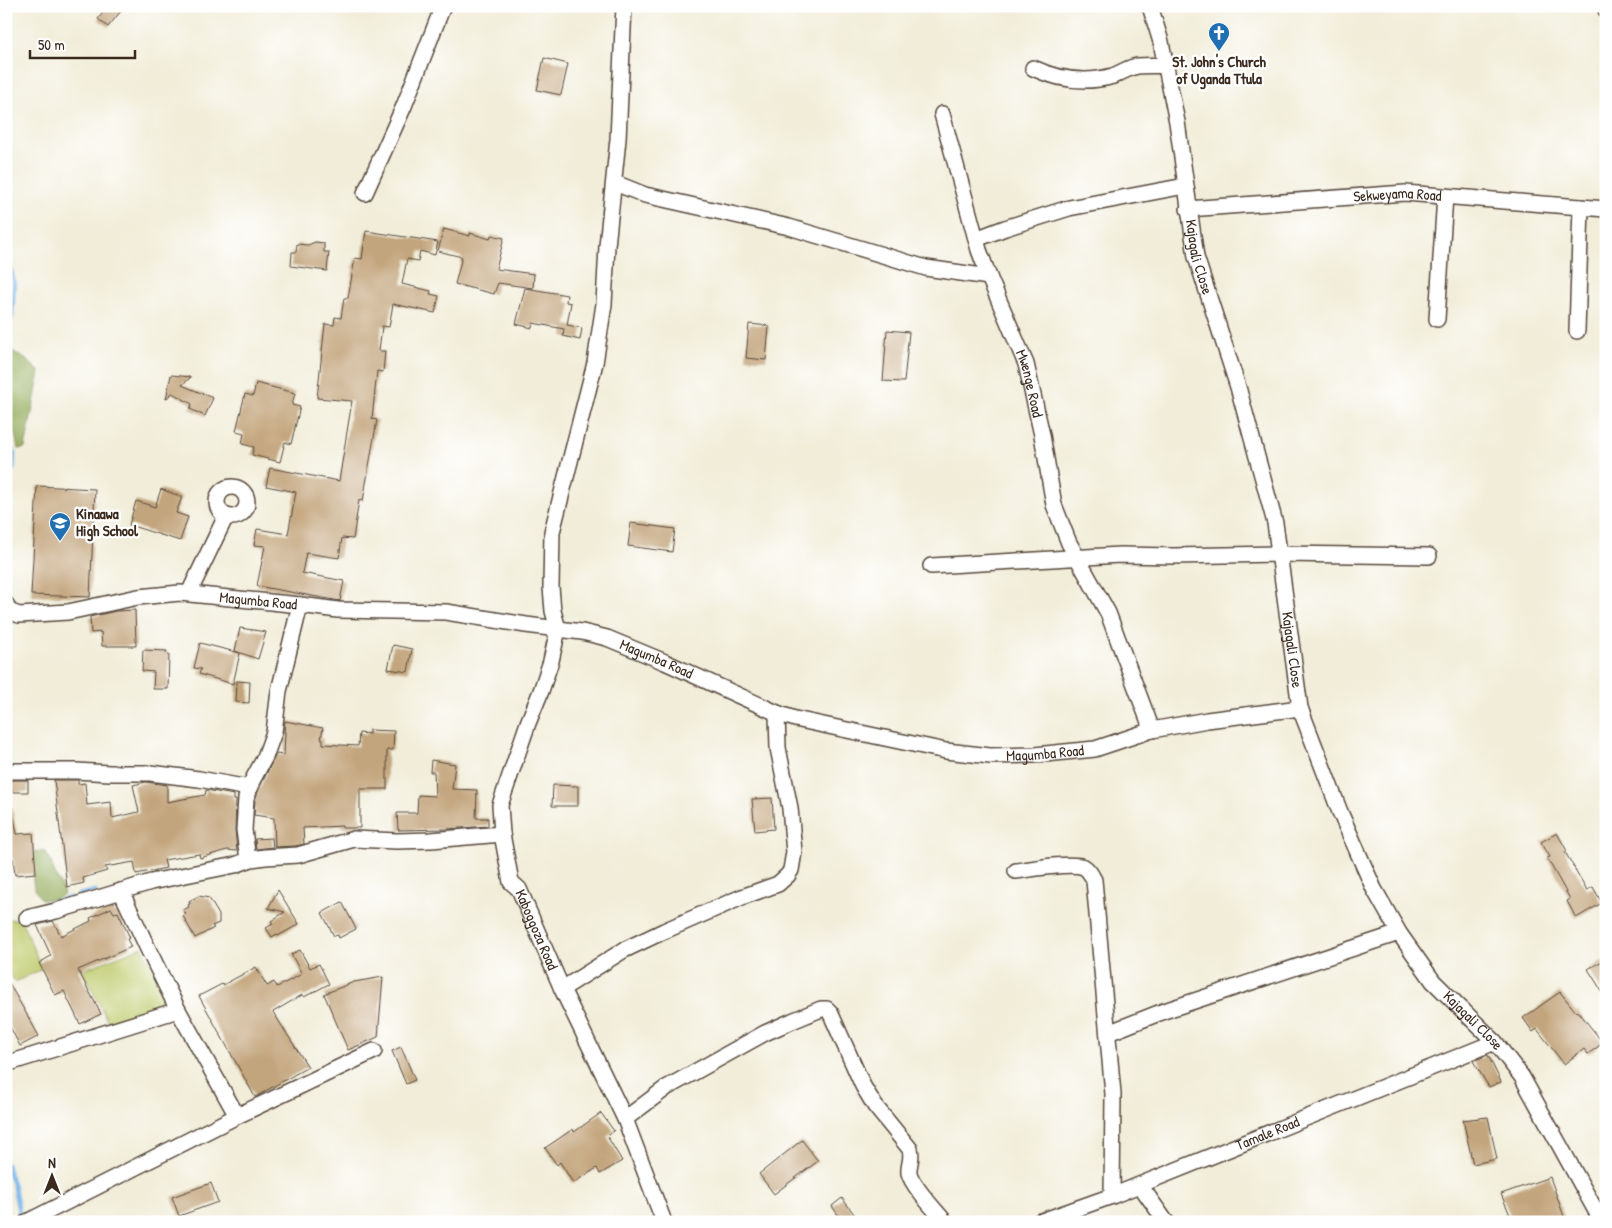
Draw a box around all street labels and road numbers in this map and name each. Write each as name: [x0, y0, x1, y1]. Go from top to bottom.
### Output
street label: Sekweyama Road: [1353, 182, 1443, 207]
street label: Kajagali Close: [1181, 218, 1218, 297]
street label: Mwenge Road: [1011, 346, 1049, 419]
street label: Magumba Road: [219, 586, 298, 615]
street label: Kajagali Close: [1277, 610, 1308, 689]
street label: Magumba Road: [617, 633, 697, 683]
street label: Magumba Road: [1006, 739, 1085, 766]
street label: Kaboggoza Road: [510, 886, 564, 973]
street label: Kajagali Close: [1439, 986, 1508, 1054]
street label: Tamale Road: [1232, 1111, 1302, 1155]

